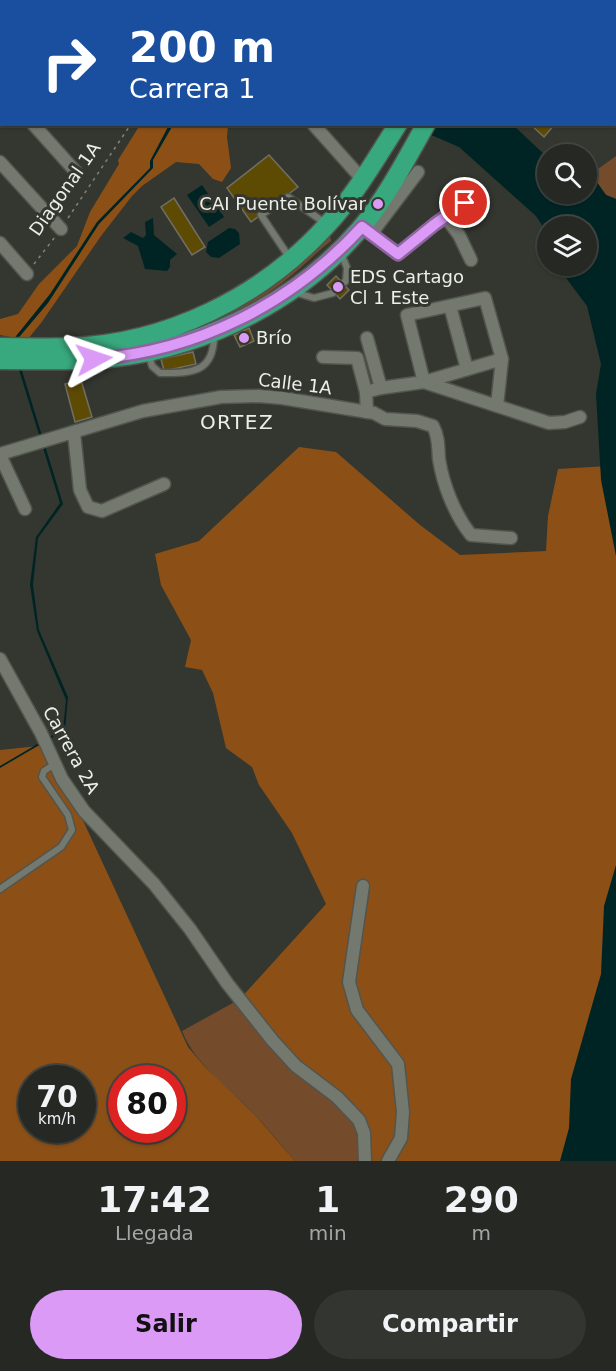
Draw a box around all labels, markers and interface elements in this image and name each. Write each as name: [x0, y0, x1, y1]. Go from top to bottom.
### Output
text: 200 m: [129, 23, 275, 72]
icon: right: [30, 24, 108, 102]
text: Carrera 1: [129, 73, 256, 104]
street label: Diagonal 1A: [25, 137, 105, 239]
map controls: [537, 144, 597, 276]
button: search: [537, 144, 597, 204]
pin: [439, 177, 490, 228]
icon: arrive: [448, 186, 481, 219]
place label: CAI Puente Bolívar: [199, 193, 367, 214]
marker: CAI Puente Bolívar: [371, 197, 385, 211]
button: layers: [537, 216, 597, 276]
place label: EDS Cartago Cl 1 Este: [350, 266, 464, 308]
marker: EDS Cartago Cl 1 Este: [331, 280, 345, 294]
position arrow: [62, 327, 126, 391]
place label: Brío: [256, 327, 292, 348]
marker: Brío: [237, 331, 251, 345]
street label: Calle 1A: [257, 369, 334, 399]
district label: ORTEZ: [200, 410, 274, 434]
street label: Carrera 2A: [39, 702, 104, 798]
speed limit sign: 80: [108, 1065, 186, 1143]
text: 70: [36, 1079, 78, 1114]
text: km/h: [38, 1110, 76, 1128]
text: 17:42: [97, 1179, 212, 1220]
text: 1: [315, 1179, 340, 1220]
text: 290: [444, 1179, 519, 1220]
text: Llegada: [115, 1221, 194, 1245]
text: min: [309, 1221, 347, 1245]
text: m: [472, 1221, 491, 1245]
button: Salir: [30, 1290, 302, 1359]
button: Compartir: [314, 1290, 586, 1359]

